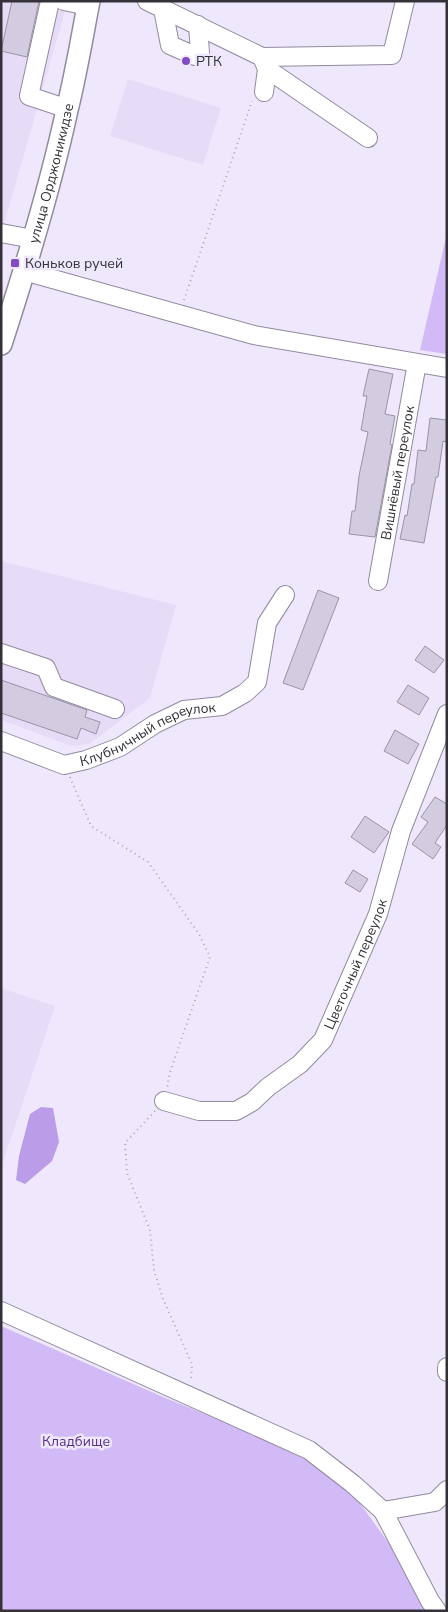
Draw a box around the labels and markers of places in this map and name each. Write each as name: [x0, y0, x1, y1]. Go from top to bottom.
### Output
place label: РТК: [196, 52, 222, 71]
marker: РТК: [180, 55, 192, 67]
place label: Коньков ручей: [25, 254, 123, 273]
marker: Коньков ручей: [9, 257, 21, 269]

